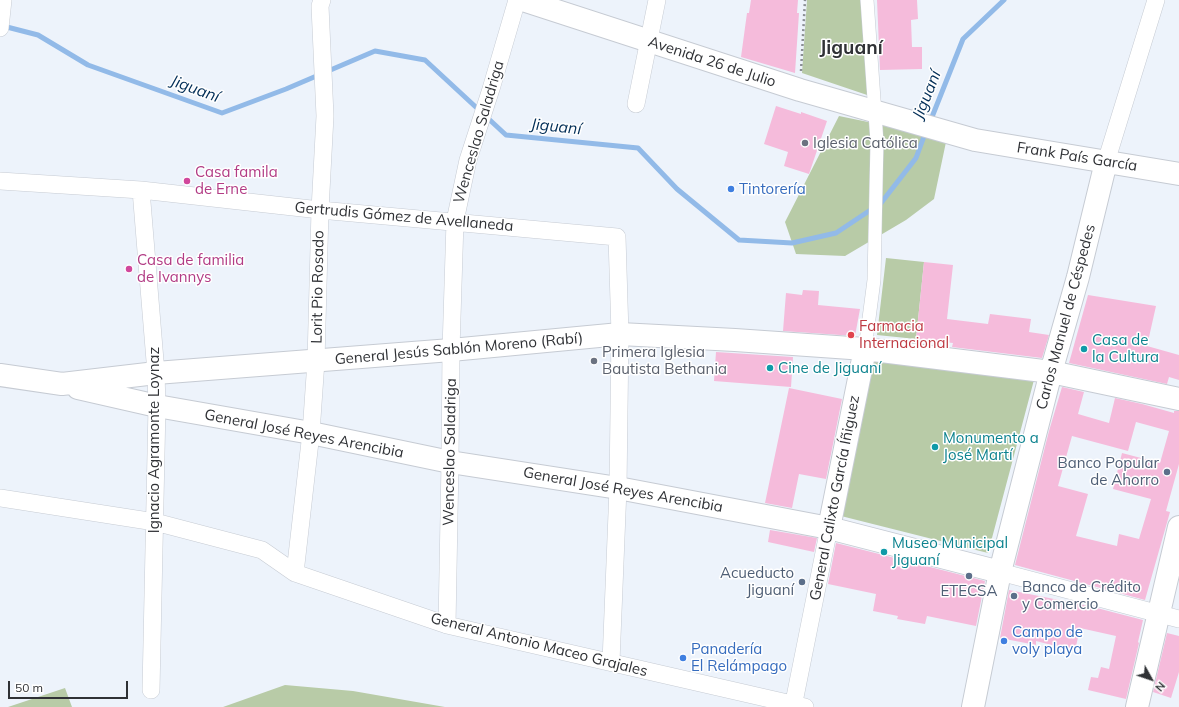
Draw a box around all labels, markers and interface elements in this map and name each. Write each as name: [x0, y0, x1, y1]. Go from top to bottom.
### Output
street label: Avenida 26 de Julio: [646, 33, 778, 91]
district label: Jiguaní: [819, 37, 883, 59]
street label: Wenceslao Saladriga: [450, 59, 508, 205]
water label: Jiguaní: [909, 68, 945, 122]
water label: Jiguaní: [168, 71, 222, 107]
water label: Jiguaní: [530, 115, 582, 139]
place label: Iglesia Católica: [813, 134, 918, 152]
marker: Iglesia Católica: [800, 138, 810, 148]
street label: Frank País García: [1015, 139, 1139, 175]
place label: Casa famila de Erne: [195, 163, 278, 198]
marker: Casa famila de Erne: [182, 176, 192, 186]
place label: Tintorería: [739, 180, 806, 198]
marker: Tintorería: [726, 184, 736, 194]
street label: Gertrudis Gómez de Avellaneda: [294, 198, 514, 236]
street label: Carlos Manuel de Céspedes: [1033, 222, 1099, 412]
street label: Lorit Pio Rosado: [308, 230, 328, 344]
place label: Casa de familia de Ivannys: [137, 251, 244, 286]
marker: Casa de familia de Ivannys: [124, 264, 134, 274]
place label: Farmacia Internacional: [859, 317, 949, 352]
street label: General Jesús Sablón Moreno (Rabí): [334, 329, 584, 369]
marker: Farmacia Internacional: [846, 330, 856, 340]
place label: Casa de la Cultura: [1092, 331, 1159, 366]
place label: Primera Iglesia Bautista Bethania: [602, 343, 727, 378]
marker: Casa de la Cultura: [1079, 344, 1089, 354]
street label: Ignacio Agramonte Loynaz: [145, 347, 163, 533]
marker: Primera Iglesia Bautista Bethania: [589, 356, 599, 366]
place label: Cine de Jiguaní: [778, 359, 881, 377]
marker: Cine de Jiguaní: [765, 363, 775, 373]
street label: Wenceslao Saladriga: [440, 378, 460, 526]
street label: General Calixto García Íñiguez: [806, 394, 864, 602]
street label: General José Reyes Arencibia: [203, 406, 405, 462]
place label: Monumento a José Martí: [943, 429, 1039, 464]
marker: Monumento a José Martí: [930, 442, 940, 452]
place label: Banco Popular de Ahorro: [1058, 454, 1159, 489]
street label: General José Reyes Arencibia: [522, 464, 724, 516]
marker: Banco Popular de Ahorro: [1162, 467, 1172, 477]
place label: Museo Municipal Jiguaní: [892, 534, 1008, 569]
marker: Museo Municipal Jiguaní: [879, 547, 889, 557]
place label: Acueducto Jiguaní: [720, 564, 794, 599]
marker: ETECSA: [964, 571, 974, 581]
marker: Acueducto Jiguaní: [797, 577, 807, 587]
place label: Banco de Crédito y Comercio: [1022, 578, 1141, 613]
place label: ETECSA: [941, 582, 997, 600]
marker: Banco de Crédito y Comercio: [1009, 591, 1019, 601]
street label: General Antonio Maceo Grajales: [429, 609, 649, 681]
place label: Campo de voly playa: [1012, 623, 1083, 658]
marker: Campo de voly playa: [999, 636, 1009, 646]
place label: Panadería El Relámpago: [691, 640, 787, 675]
marker: Panadería El Relámpago: [678, 653, 688, 663]
north arrow: [1131, 659, 1171, 699]
scale bar: [10, 673, 130, 699]
text: N: [1152, 679, 1168, 694]
text: 50 m: [15, 680, 43, 695]

